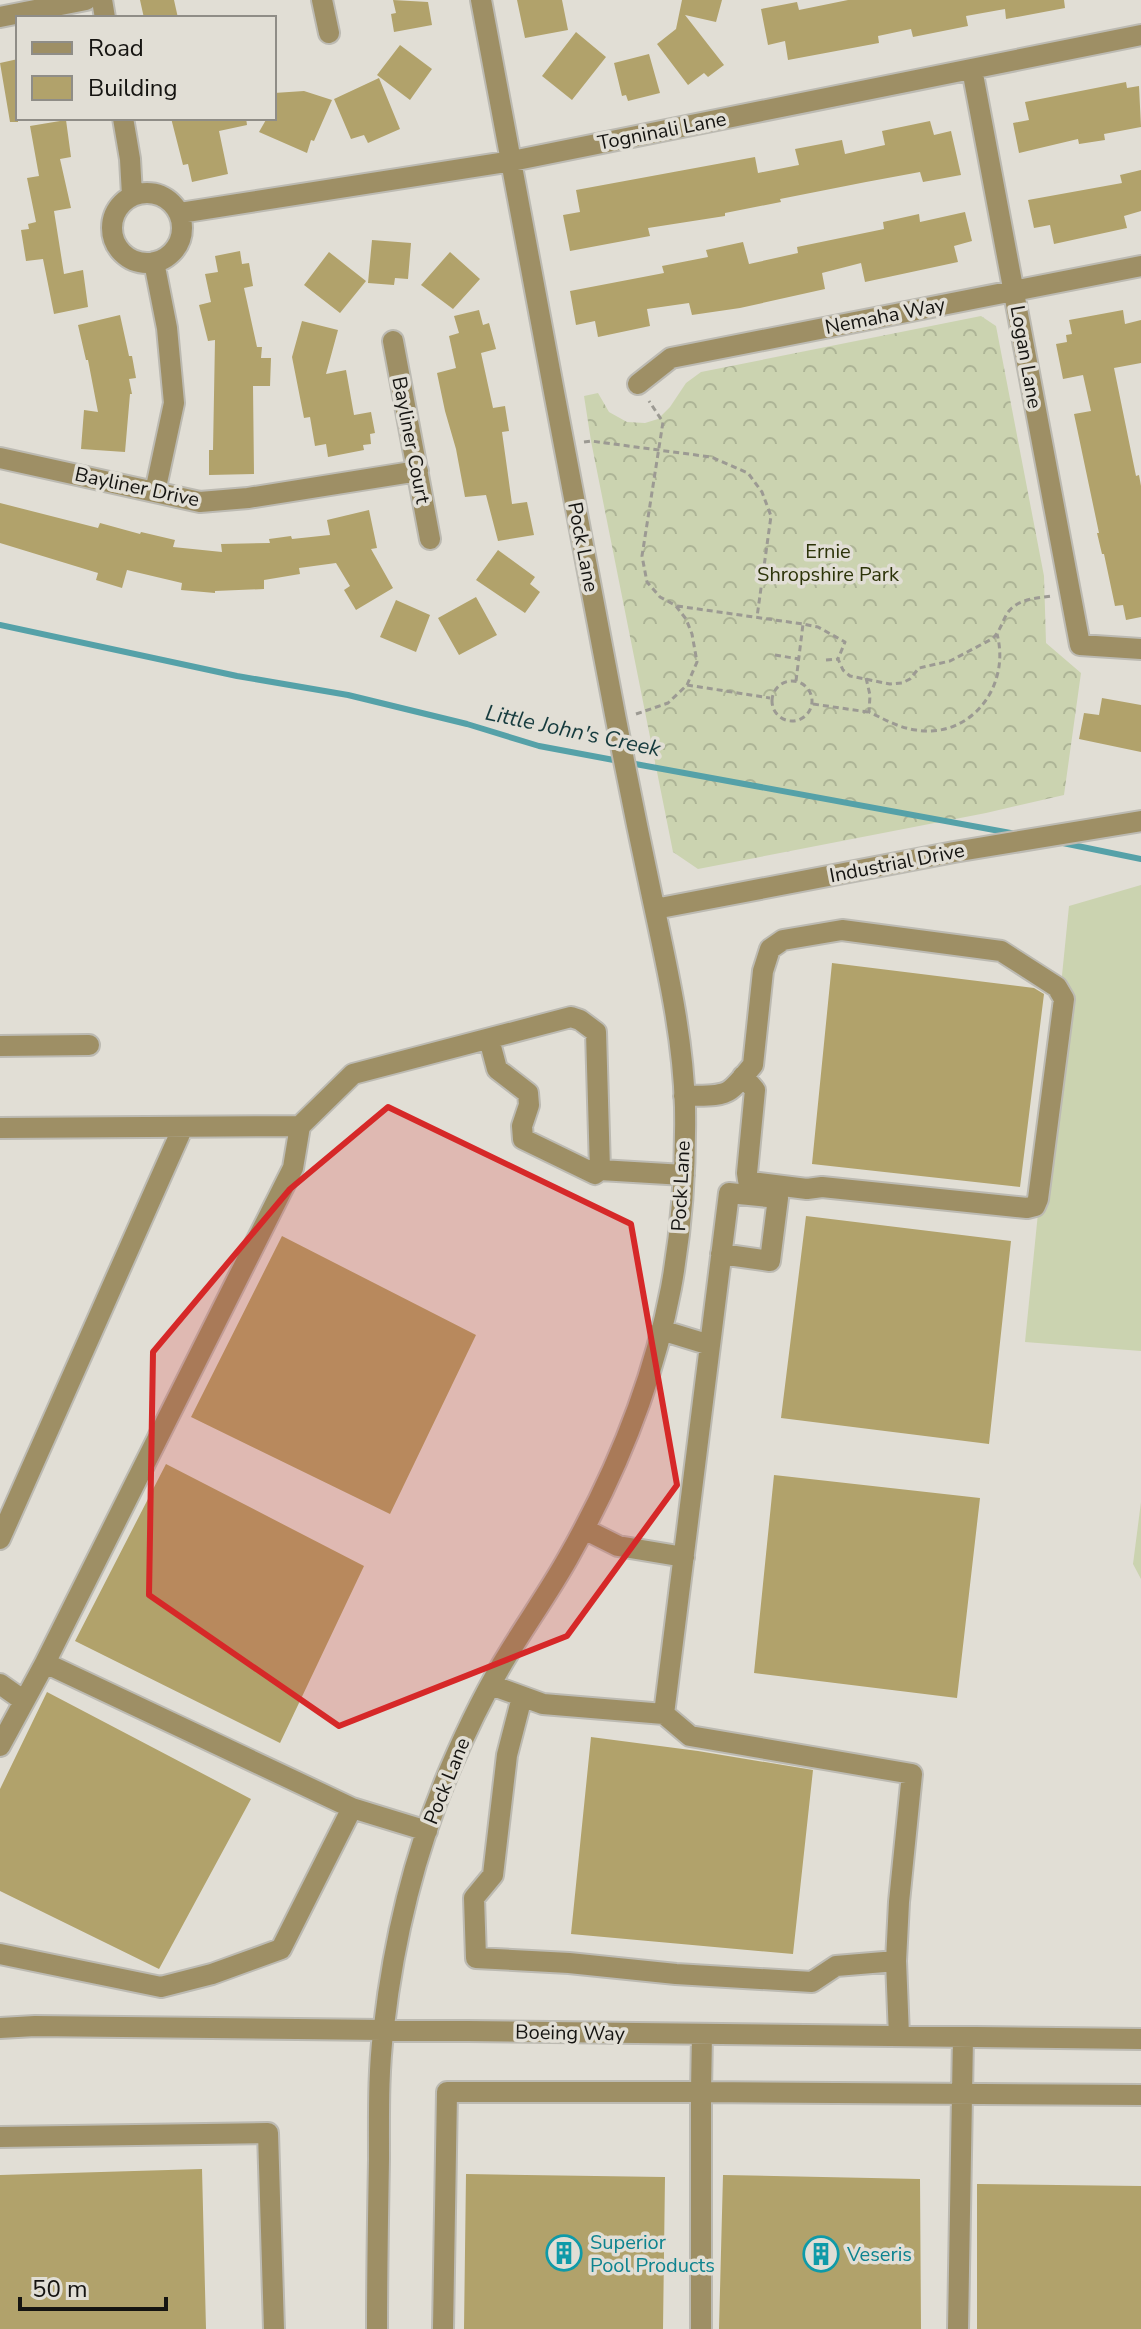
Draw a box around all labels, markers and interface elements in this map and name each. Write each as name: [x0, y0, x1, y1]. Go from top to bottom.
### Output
legend: [16, 16, 276, 120]
text: Road: [88, 32, 144, 64]
text: Building: [88, 72, 178, 104]
street label: Togninali Lane: [595, 105, 729, 157]
street label: Nemaha Way: [823, 291, 948, 341]
street label: Logan Lane: [1004, 303, 1048, 411]
street label: Bayliner Court: [385, 374, 437, 507]
street label: Bayliner Drive: [72, 461, 202, 513]
street label: Pock Lane: [561, 500, 605, 594]
park label: Ernie Shropshire Park: [757, 538, 900, 588]
water label: Little John's Creek: [483, 698, 664, 764]
street label: Industrial Drive: [827, 837, 967, 889]
street label: Pock Lane: [665, 1140, 697, 1232]
street label: Pock Lane: [417, 1734, 477, 1828]
street label: Boeing Way: [515, 2019, 626, 2047]
place label: Superior Pool Products: [590, 2229, 715, 2279]
building icon: Superior Pool Products: [545, 2234, 583, 2272]
building icon: Veseris: [802, 2235, 840, 2273]
place label: Veseris: [846, 2241, 912, 2268]
scale bar: [20, 2261, 166, 2311]
text: 50 m: [32, 2273, 88, 2305]

